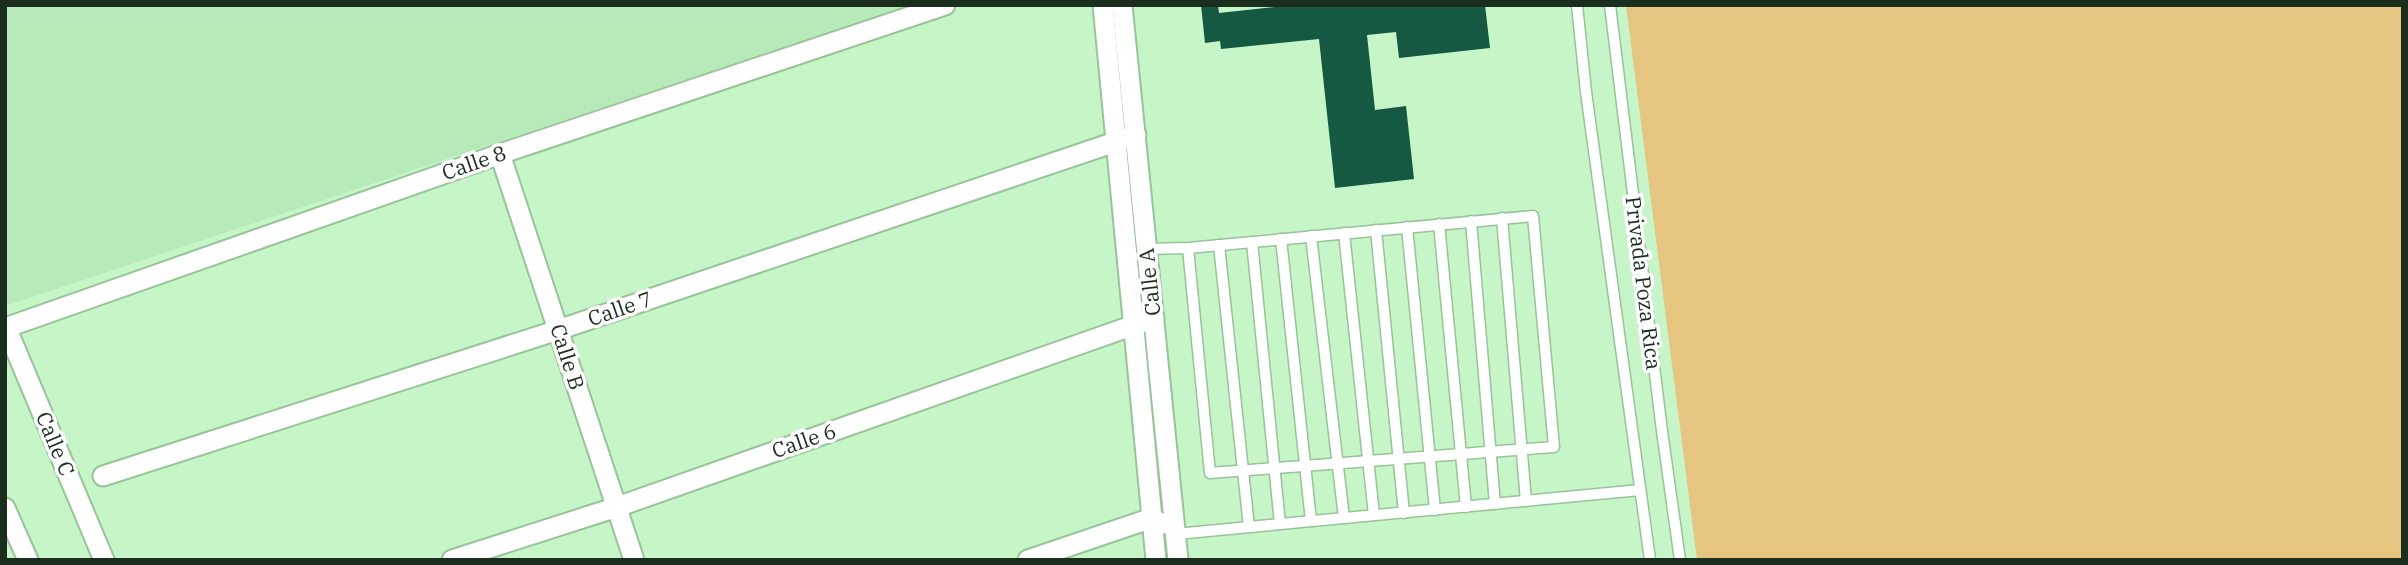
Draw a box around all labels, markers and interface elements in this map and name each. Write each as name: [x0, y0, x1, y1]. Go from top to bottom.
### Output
street label: Calle 8: [438, 138, 510, 186]
street label: Privada Poza Rica: [1619, 194, 1669, 371]
street label: Calle A: [1131, 246, 1166, 317]
street label: Calle 7: [584, 284, 656, 332]
street label: Calle B: [544, 320, 592, 393]
street label: Calle C: [30, 407, 82, 480]
street label: Calle 6: [768, 416, 840, 464]

